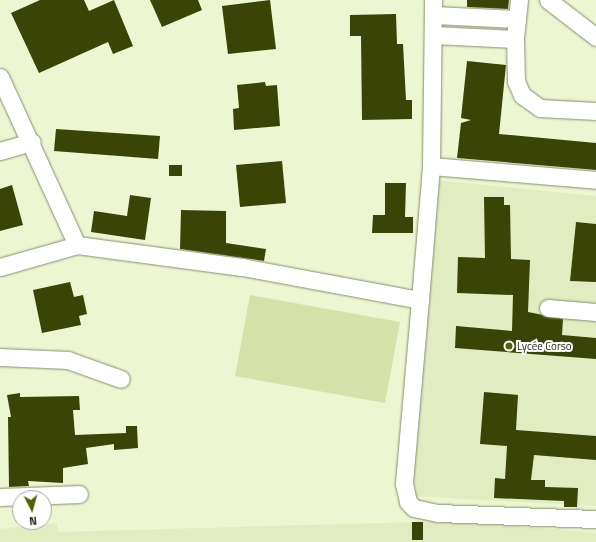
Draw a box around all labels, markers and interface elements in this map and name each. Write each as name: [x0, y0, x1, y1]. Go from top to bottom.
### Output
place label: Lycée Corso: [517, 339, 572, 353]
marker: Lycée Corso: [504, 341, 514, 351]
north arrow: [12, 490, 52, 530]
text: N: [29, 513, 38, 529]

